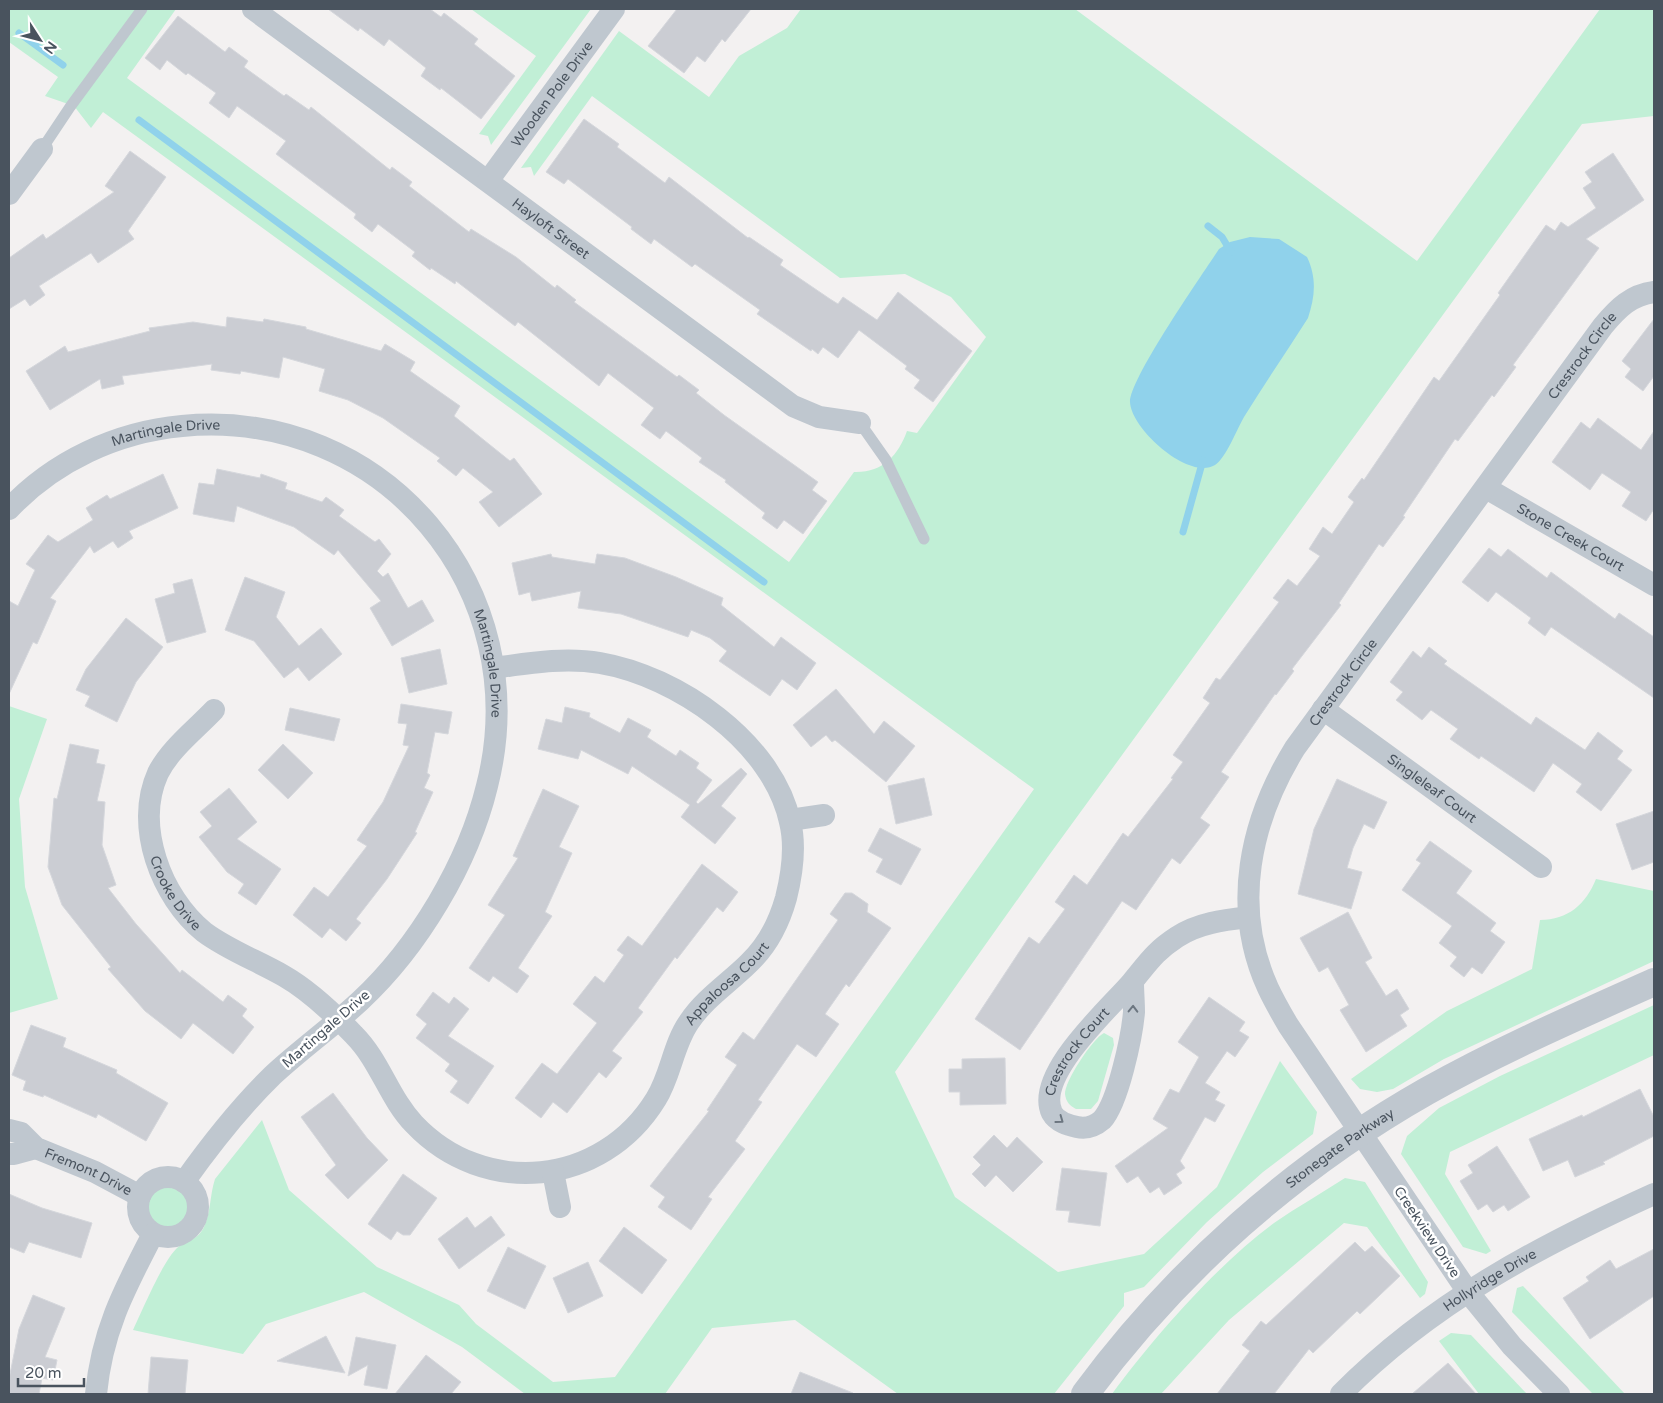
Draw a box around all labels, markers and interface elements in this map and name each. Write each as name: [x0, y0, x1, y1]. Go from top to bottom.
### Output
north arrow: [15, 15, 65, 65]
text: N: [40, 38, 60, 57]
street label: Wooden Pole Drive: [507, 38, 596, 150]
street label: Hayloft Street: [509, 194, 594, 263]
street label: Crestrock Circle: [1544, 308, 1620, 402]
street label: Martingale Drive: [109, 416, 220, 450]
street label: Stone Creek Court: [1514, 499, 1628, 575]
street label: Martingale Drive: [470, 607, 505, 718]
street label: Crestrock Circle: [1305, 635, 1381, 730]
street label: Singleleaf Court: [1384, 750, 1481, 827]
street label: Crooke Drive: [147, 853, 205, 934]
street label: Appaloosa Court: [681, 938, 773, 1029]
street label: Martingale Drive: [279, 986, 373, 1072]
street label: Crestrock Court: [1041, 1003, 1113, 1098]
one-way arrow: [1128, 1004, 1138, 1012]
street label: Stonegate Parkway: [1282, 1104, 1397, 1192]
one-way arrow: [1055, 1114, 1064, 1123]
street label: Fremont Drive: [42, 1144, 135, 1199]
street label: Creekview Drive: [1390, 1183, 1464, 1281]
street label: Hollyridge Drive: [1440, 1245, 1539, 1315]
scale bar: [18, 1356, 84, 1388]
text: 20 m: [25, 1364, 62, 1382]

